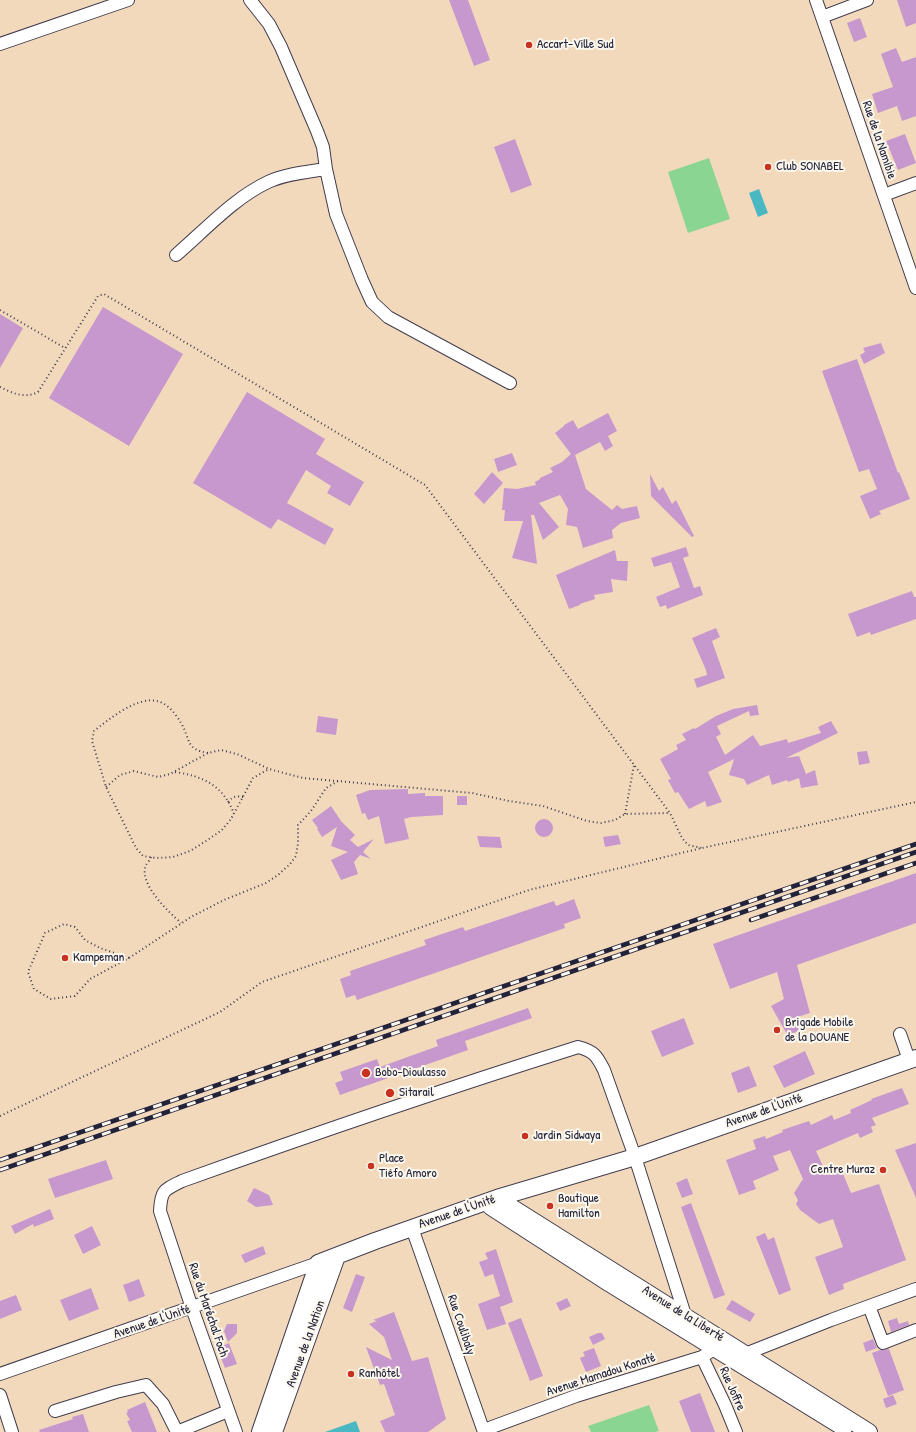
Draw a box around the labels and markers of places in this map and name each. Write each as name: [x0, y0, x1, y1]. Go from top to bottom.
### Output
place label: Accart-Ville Sud: [537, 37, 613, 53]
marker: Accart-Ville Sud: [524, 40, 534, 50]
place label: Club SONABEL: [776, 159, 844, 175]
marker: Club SONABEL: [763, 162, 773, 172]
place label: Kampeman: [73, 950, 124, 966]
marker: Kampeman: [60, 953, 70, 963]
place label: Brigade Mobile de la DOUANE: [785, 1015, 853, 1046]
marker: Brigade Mobile de la DOUANE: [772, 1025, 782, 1035]
place label: Bobo-Dioulasso: [375, 1065, 446, 1081]
marker: Bobo-Dioulasso: [360, 1067, 372, 1079]
place label: Sitarail: [399, 1085, 434, 1101]
marker: Sitarail: [384, 1087, 396, 1099]
place label: Jardin Sidwaya: [533, 1128, 600, 1144]
marker: Jardin Sidwaya: [520, 1131, 530, 1141]
place label: Place Tiéfo Amoro: [379, 1151, 437, 1182]
marker: Place Tiéfo Amoro: [366, 1161, 376, 1171]
place label: Centre Muraz: [811, 1162, 875, 1178]
marker: Centre Muraz: [878, 1165, 888, 1175]
place label: Boutique Hamilton: [558, 1191, 600, 1222]
marker: Boutique Hamilton: [545, 1201, 555, 1211]
place label: Ranhôtel: [359, 1366, 400, 1382]
marker: Ranhôtel: [346, 1369, 356, 1379]

